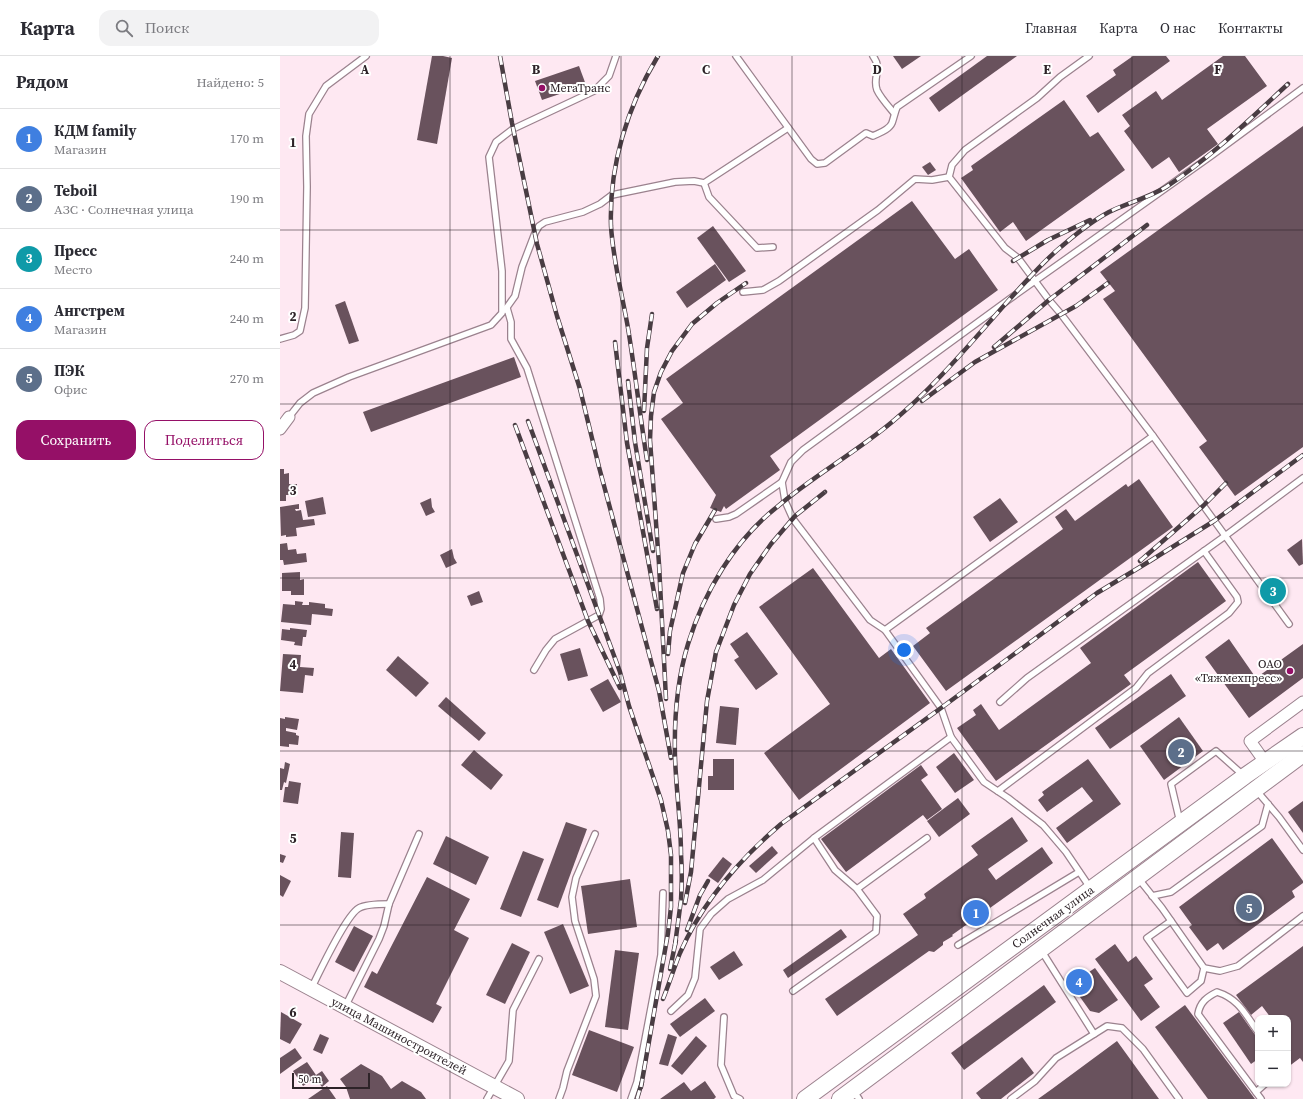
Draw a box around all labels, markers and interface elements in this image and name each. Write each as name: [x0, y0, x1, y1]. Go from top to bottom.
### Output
search box: [99, 10, 379, 46]
text: Карта: [20, 15, 75, 41]
icon: search: [113, 17, 135, 39]
text: Поиск: [145, 17, 189, 38]
text: Главная: [1025, 18, 1077, 38]
text: Карта: [1099, 18, 1138, 38]
text: О нас: [1160, 18, 1196, 38]
text: Контакты: [1218, 18, 1283, 38]
text: A: [361, 61, 370, 78]
text: B: [532, 61, 541, 78]
text: C: [702, 61, 710, 78]
text: D: [872, 61, 882, 78]
text: E: [1043, 61, 1051, 78]
text: F: [1214, 61, 1222, 78]
text: Рядом: [16, 70, 68, 94]
text: Найдено: 5: [197, 74, 264, 91]
place label: МегаТранс: [550, 80, 611, 96]
marker: МегаТранс: [537, 83, 547, 93]
text: КДМ family: [54, 120, 136, 141]
text: 1: [25, 130, 33, 147]
text: 170 m: [230, 130, 264, 147]
text: 1: [289, 134, 297, 151]
text: Магазин: [54, 141, 107, 158]
text: Teboil: [54, 180, 97, 201]
text: 2: [25, 190, 33, 207]
text: 190 m: [230, 190, 264, 207]
text: АЗС · Солнечная улица: [54, 201, 194, 218]
text: Пресс: [54, 240, 97, 261]
text: 3: [25, 250, 33, 267]
text: 240 m: [230, 250, 264, 267]
text: Место: [54, 261, 92, 278]
text: Ангстрем: [54, 300, 125, 321]
text: 2: [289, 308, 297, 325]
text: 4: [25, 310, 33, 327]
text: 240 m: [230, 310, 264, 327]
text: Магазин: [54, 321, 107, 338]
text: ПЭК: [54, 360, 85, 381]
text: 5: [25, 370, 33, 387]
text: 270 m: [230, 370, 264, 387]
text: Офис: [54, 381, 87, 398]
button: Сохранить: [16, 420, 136, 460]
button: Поделиться: [144, 420, 264, 460]
text: 3: [289, 482, 297, 499]
pin: 3: [1260, 576, 1286, 606]
your location: [894, 640, 914, 660]
text: 4: [289, 656, 297, 673]
place label: ОАО «Тяжмехпресс»: [1195, 656, 1282, 686]
marker: ОАО «Тяжмехпресс»: [1285, 666, 1295, 676]
pin: 2: [1168, 737, 1194, 767]
text: 5: [289, 830, 297, 847]
street label: Солнечная улица: [1009, 881, 1098, 952]
pin: 5: [1236, 893, 1262, 923]
pin: 1: [963, 898, 989, 928]
pin: 4: [1066, 967, 1092, 997]
street label: улица Машиностроителей: [328, 993, 470, 1079]
text: 6: [289, 1004, 297, 1021]
map controls: [1255, 1015, 1291, 1087]
button: +: [1255, 1015, 1291, 1051]
button: −: [1255, 1051, 1291, 1087]
scale bar: [292, 1071, 370, 1090]
text: 50 m: [298, 1072, 321, 1087]

